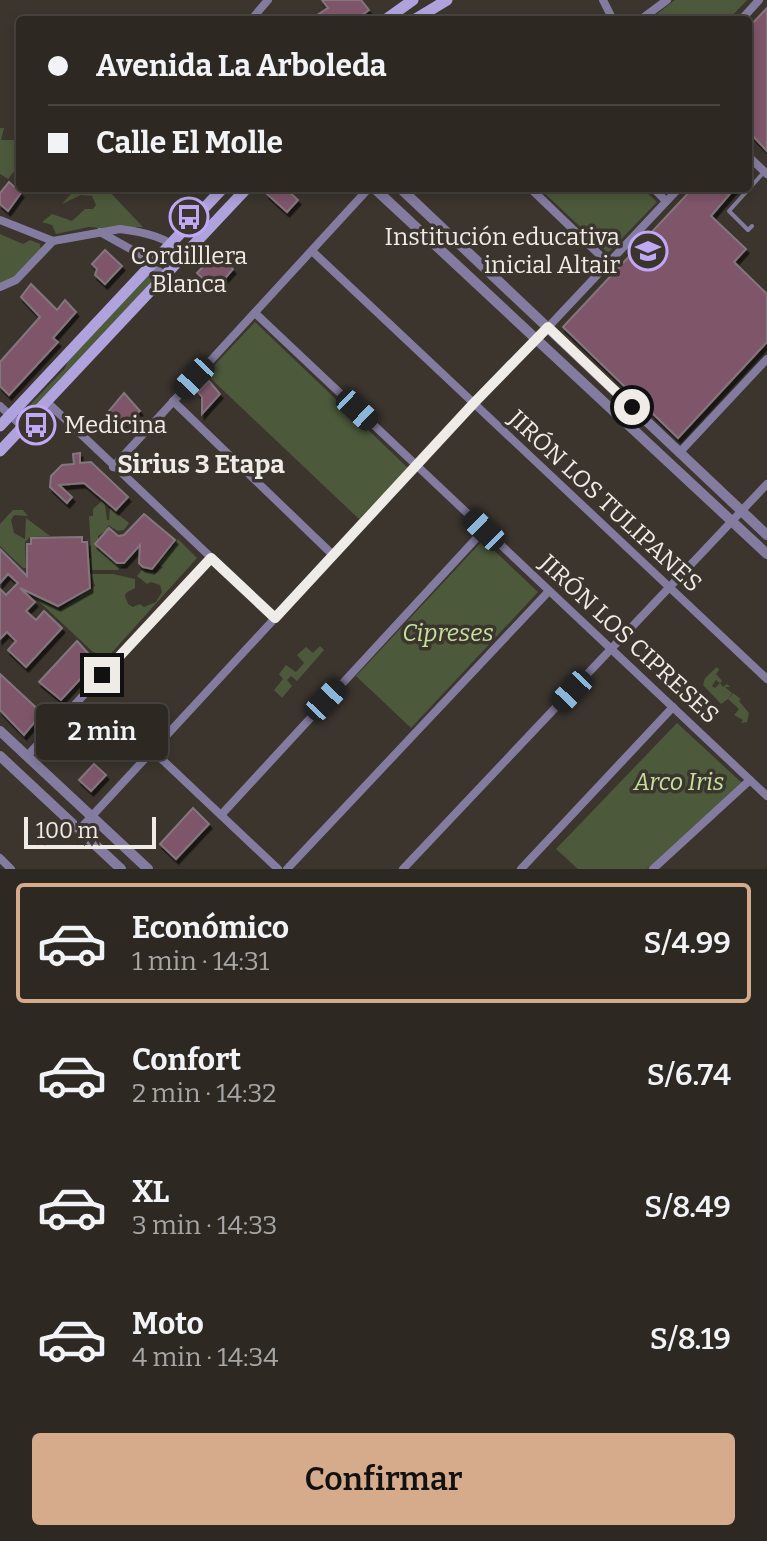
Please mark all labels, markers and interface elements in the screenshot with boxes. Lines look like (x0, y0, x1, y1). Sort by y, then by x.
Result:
text: Avenida La Arboleda (96, 48, 387, 84)
text: Calle El Molle (96, 125, 283, 161)
bus stop icon: Cordilllera Blanca (168, 196, 210, 238)
place label: Institución educativa inicial Altair (385, 223, 620, 279)
school or university icon: Institución educativa inicial Altair (627, 230, 669, 272)
place label: Cordilllera Blanca (131, 242, 247, 298)
car (169, 352, 219, 404)
car (331, 385, 383, 435)
route start (614, 389, 650, 425)
bus stop icon: Medicina (15, 404, 57, 446)
street label: JIRÓN LOS TULIPANES (502, 404, 707, 598)
place label: Medicina (64, 411, 167, 439)
district label: Sirius 3 Etapa (117, 449, 285, 480)
car (458, 505, 510, 555)
street label: JIRÓN LOS CIPRESES (533, 548, 724, 729)
park label: Cipreses (402, 619, 494, 647)
route end (84, 657, 120, 693)
car (547, 665, 597, 717)
car (301, 674, 351, 726)
callout: 2 min (36, 703, 168, 759)
text: 2 min (68, 716, 136, 747)
park label: Arco Iris (633, 768, 724, 796)
scale bar (24, 813, 156, 849)
text: 100 m (36, 817, 99, 844)
icon: car (36, 907, 108, 979)
text: Económico (132, 910, 289, 946)
text: S/4.99 (643, 925, 731, 961)
text: 1 min · 14:31 (132, 946, 269, 977)
icon: car (36, 1039, 108, 1111)
text: Confort (132, 1042, 241, 1078)
text: S/6.74 (647, 1057, 731, 1093)
text: 2 min · 14:32 (132, 1078, 276, 1109)
icon: car (36, 1171, 108, 1243)
text: XL (132, 1174, 169, 1210)
text: S/8.49 (644, 1189, 731, 1225)
text: 3 min · 14:33 (132, 1210, 277, 1241)
icon: car (36, 1303, 108, 1375)
text: Moto (132, 1306, 204, 1342)
text: S/8.19 (650, 1321, 731, 1357)
text: 4 min · 14:34 (132, 1342, 279, 1373)
button: Confirmar (32, 1433, 735, 1525)

